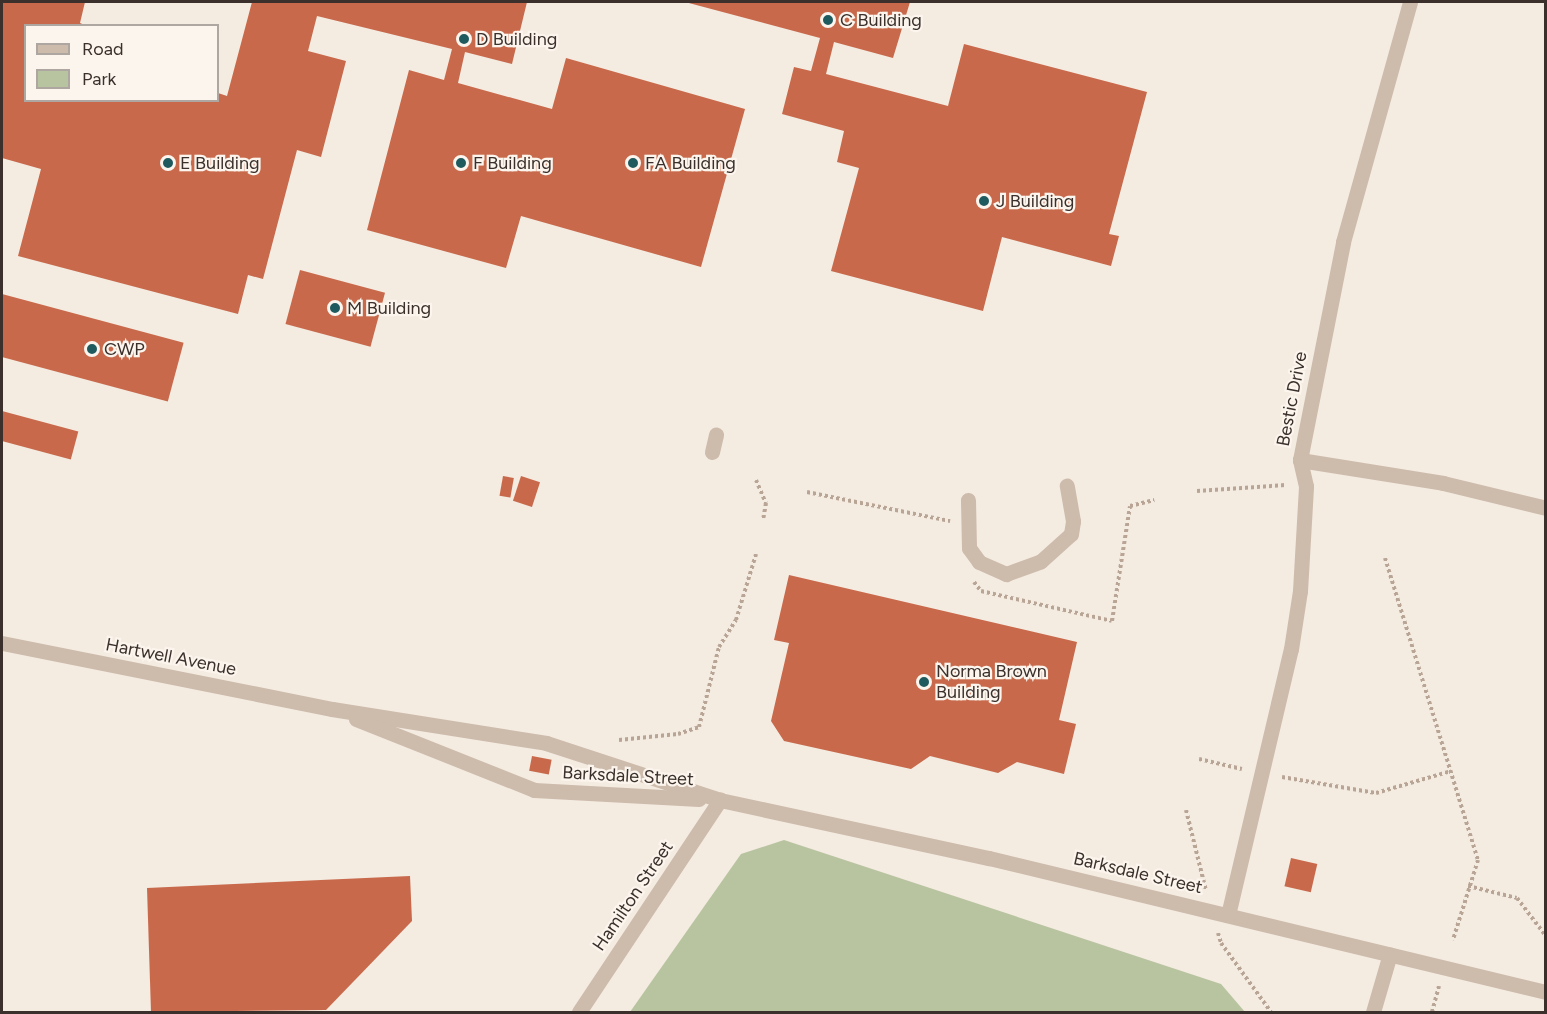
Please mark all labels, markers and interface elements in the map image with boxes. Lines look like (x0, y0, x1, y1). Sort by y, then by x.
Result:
place label: C Building (840, 9, 922, 31)
marker: C Building (821, 13, 835, 27)
legend (24, 24, 219, 102)
place label: D Building (476, 28, 557, 50)
marker: D Building (457, 32, 471, 46)
text: Road (82, 38, 123, 60)
text: Park (82, 68, 116, 90)
place label: E Building (180, 152, 260, 174)
place label: F Building (473, 152, 552, 174)
place label: FA Building (645, 152, 736, 174)
marker: E Building (161, 156, 175, 170)
marker: F Building (454, 156, 468, 170)
marker: FA Building (626, 156, 640, 170)
place label: J Building (996, 190, 1074, 212)
marker: J Building (977, 194, 991, 208)
place label: M Building (347, 297, 431, 319)
marker: M Building (328, 301, 342, 315)
place label: CWP (104, 338, 145, 360)
marker: CWP (85, 342, 99, 356)
street label: Bestic Drive (1272, 350, 1312, 448)
street label: Hartwell Avenue (104, 634, 238, 680)
place label: Norma Brown Building (936, 661, 1047, 704)
marker: Norma Brown Building (917, 675, 931, 689)
street label: Barksdale Street (562, 762, 694, 790)
street label: Hamilton Street (588, 837, 678, 955)
street label: Barksdale Street (1071, 848, 1205, 898)

